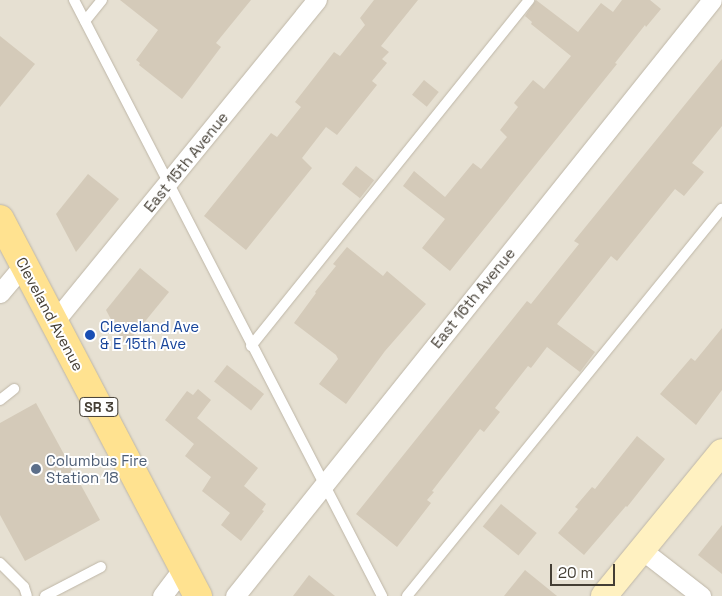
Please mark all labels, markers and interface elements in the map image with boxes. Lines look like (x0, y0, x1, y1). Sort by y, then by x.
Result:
street label: East 15th Avenue (140, 108, 232, 216)
street label: East 16th Avenue (427, 244, 519, 352)
street label: Cleveland Avenue (12, 254, 88, 374)
place label: Cleveland Ave & E 15th Ave (100, 317, 199, 352)
marker: Cleveland Ave & E 15th Ave (84, 329, 96, 341)
road number: SR 3 (79, 396, 119, 418)
place label: Columbus Fire Station 18 (46, 451, 147, 486)
marker: Columbus Fire Station 18 (30, 463, 42, 475)
scale bar (552, 554, 617, 586)
text: 20 m (558, 563, 593, 582)

